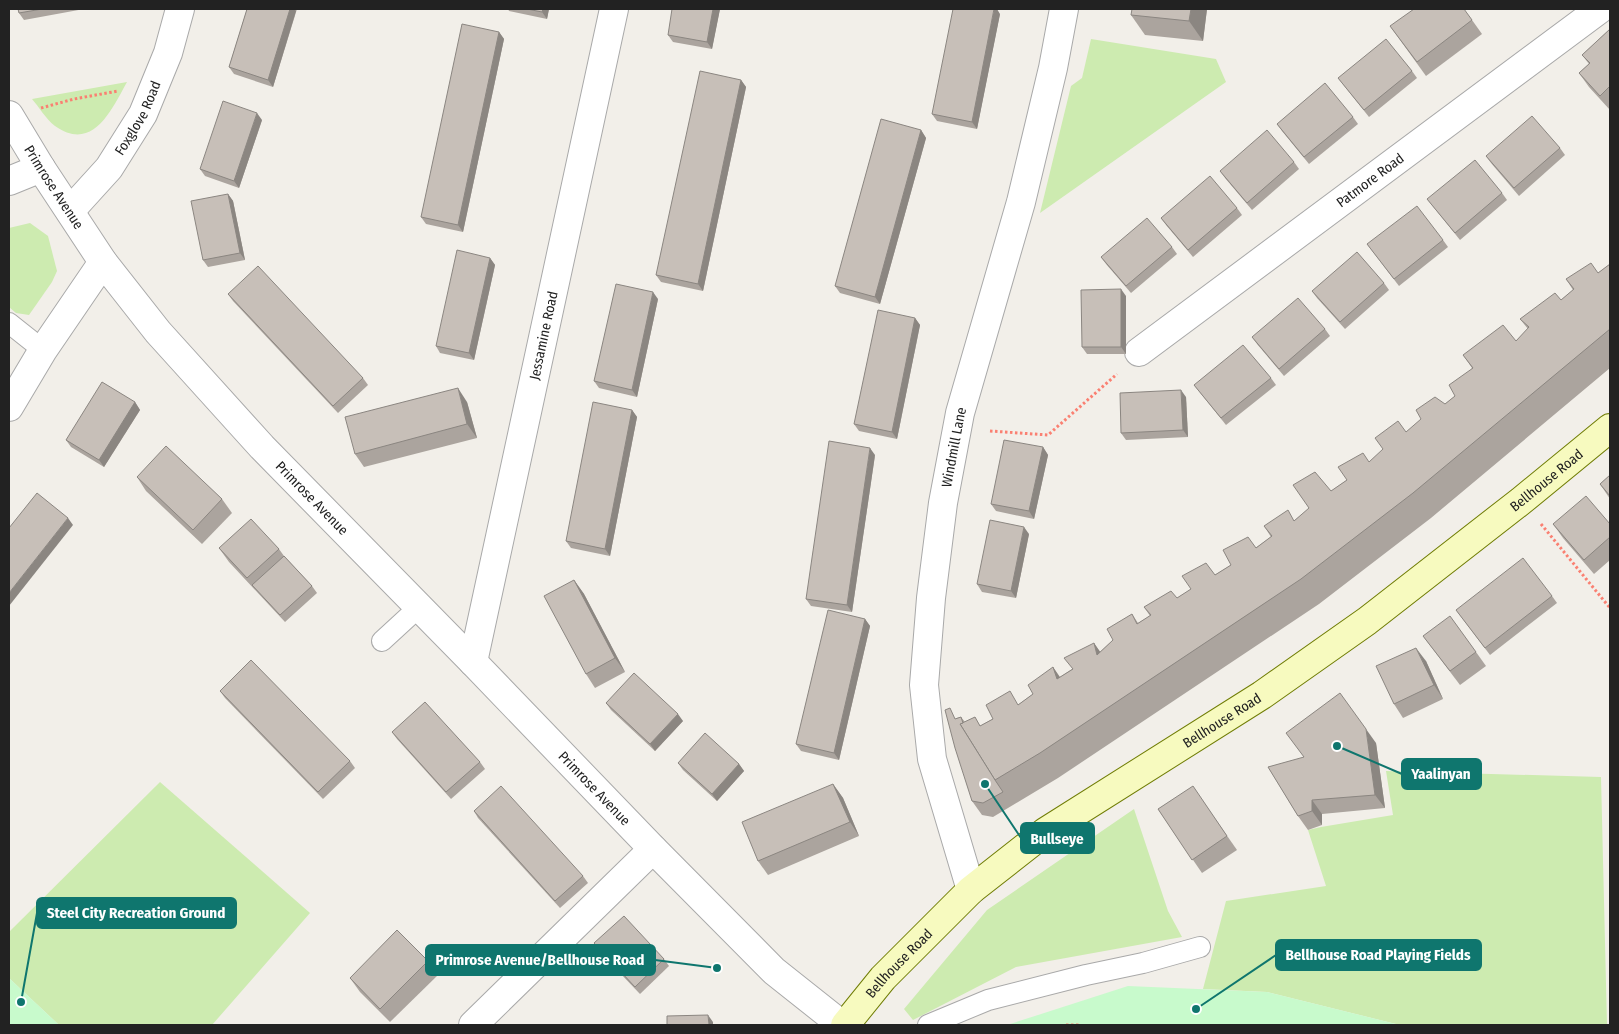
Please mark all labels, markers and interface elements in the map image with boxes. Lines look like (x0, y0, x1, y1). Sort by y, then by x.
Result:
street label: Foxglove Road (111, 78, 165, 158)
street label: Primrose Avenue (20, 142, 87, 233)
street label: Patmore Road (1333, 150, 1408, 211)
street label: Jessamine Road (526, 290, 562, 382)
street label: Windmill Lane (938, 405, 970, 489)
street label: Bellhouse Road (1507, 446, 1587, 515)
street label: Primrose Avenue (272, 458, 352, 539)
street label: Bellhouse Road (1180, 690, 1264, 752)
street label: Primrose Avenue (555, 748, 634, 829)
callout: Yaalinyan (1402, 759, 1481, 789)
text: Yaalinyan (1410, 765, 1471, 783)
callout: Bullseye (1021, 823, 1094, 853)
text: Bullseye (1030, 830, 1084, 848)
callout: Steel City Recreation Ground (37, 898, 236, 928)
text: Steel City Recreation Ground (47, 904, 225, 922)
street label: Bellhouse Road (862, 926, 936, 1002)
callout: Bellhouse Road Playing Fields (1276, 940, 1481, 970)
callout: Primrose Avenue/Bellhouse Road (426, 945, 655, 975)
text: Bellhouse Road Playing Fields (1285, 946, 1471, 964)
text: Primrose Avenue/Bellhouse Road (436, 951, 644, 969)

